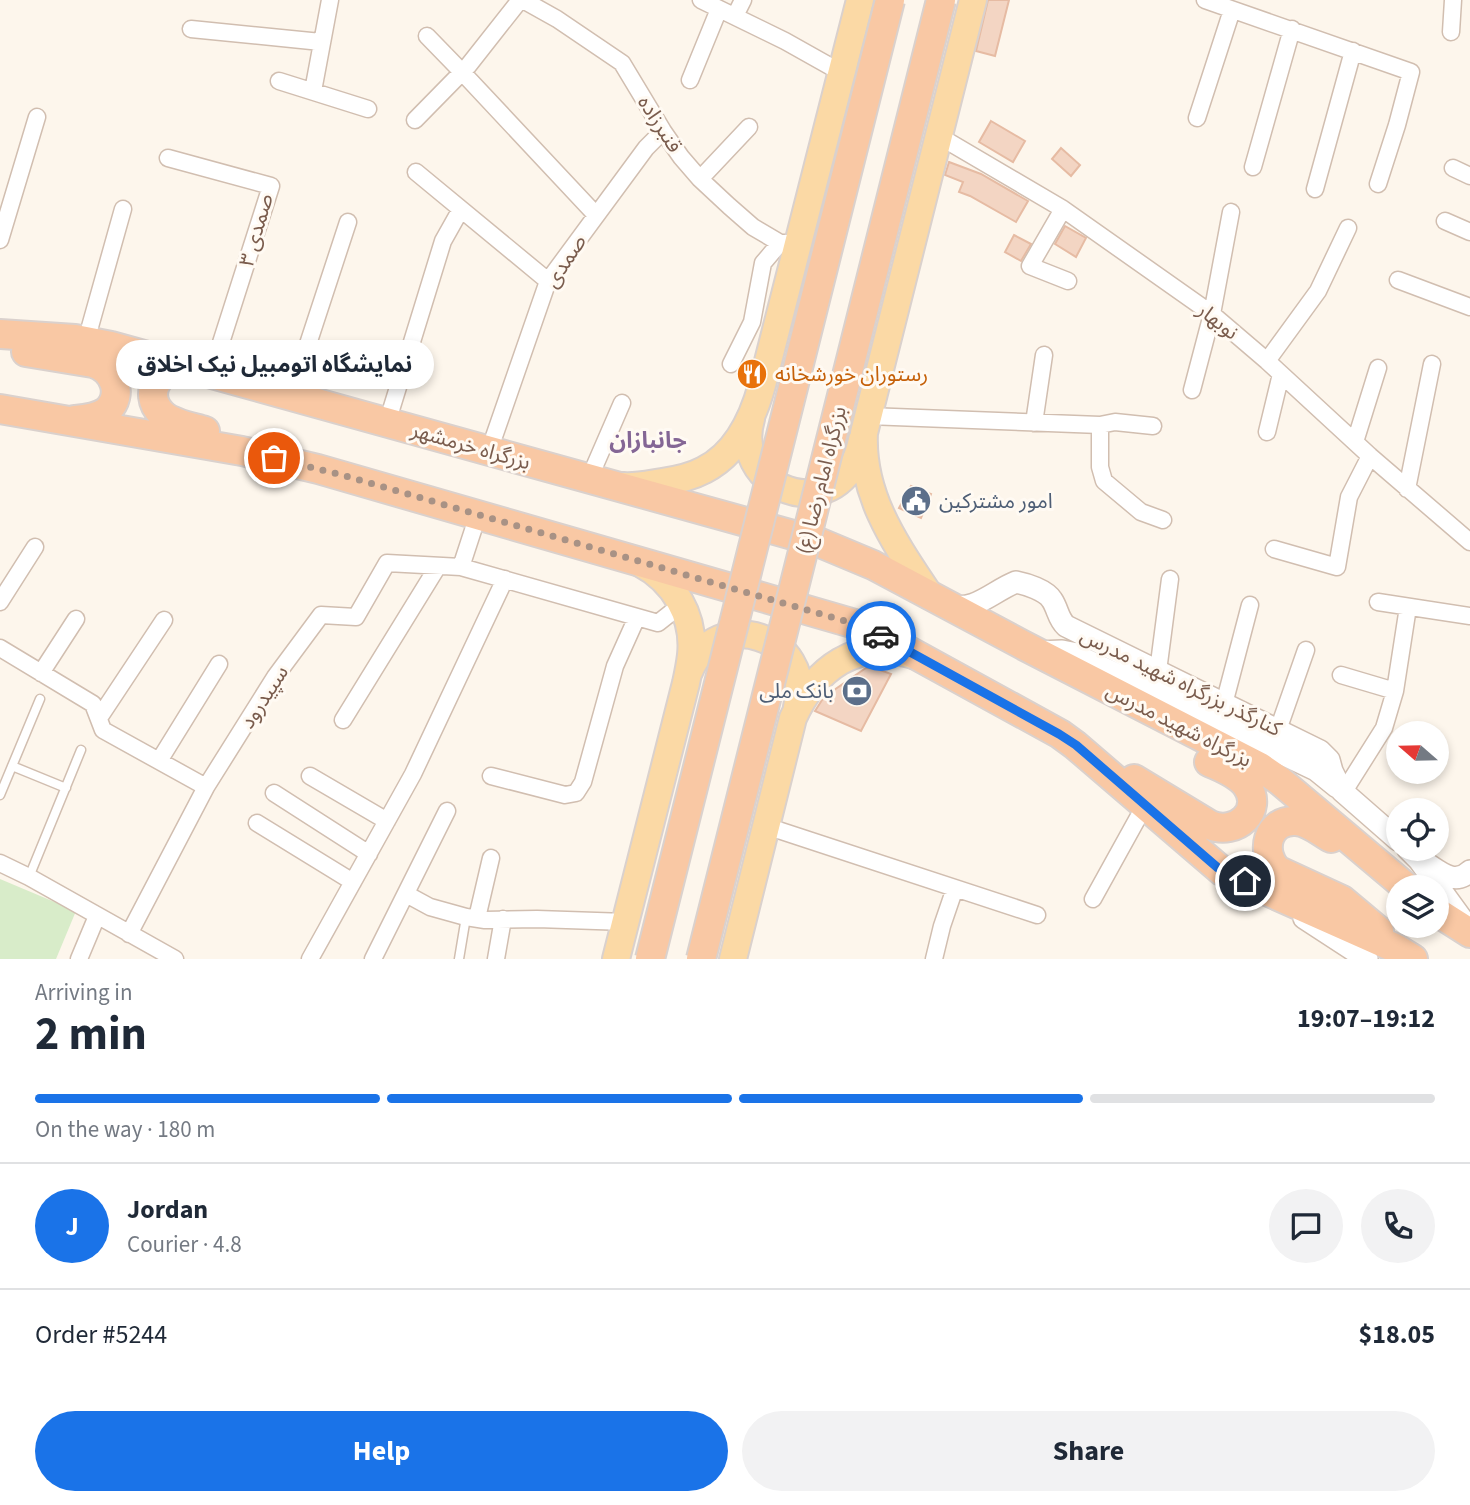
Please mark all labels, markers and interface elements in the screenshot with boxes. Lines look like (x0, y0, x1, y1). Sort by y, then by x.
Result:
street label: قنبرزاده (630, 89, 690, 159)
street label: صمدی ۳ (231, 190, 281, 270)
street label: صمدی (537, 228, 593, 294)
street label: نوبهار (1190, 295, 1245, 347)
callout: نمایشگاه اتومبیل نیک اخلاق (115, 339, 433, 388)
text: نمایشگاه اتومبیل نیک اخلاق (138, 348, 412, 381)
restaurant icon: رستوران خورشخانه (735, 357, 769, 391)
place label: رستوران خورشخانه (775, 359, 928, 389)
street label: بزرگراه امام رضا (ع) (788, 403, 855, 557)
street label: بزرگراه خرمشهر (407, 414, 534, 477)
district label: جانبازان (609, 424, 687, 457)
pin (244, 428, 304, 488)
icon: bag (255, 439, 293, 477)
public building icon: امور مشترکین (899, 484, 933, 518)
place label: امور مشترکین (939, 486, 1053, 516)
courier (846, 601, 916, 671)
icon: car (862, 617, 900, 655)
street label: کنارگذر بزرگراه شهید مدرس (1076, 622, 1286, 742)
street label: سپیدرود (232, 659, 296, 735)
bank icon: بانک ملی (840, 674, 874, 708)
place label: بانک ملی (759, 676, 834, 706)
street label: بزرگراه شهید مدرس (1102, 677, 1256, 773)
north arrow (1386, 721, 1449, 784)
map controls (1386, 721, 1449, 938)
button: locate (1386, 798, 1449, 861)
pin (1215, 851, 1275, 911)
icon: home (1226, 862, 1264, 900)
button: layers (1386, 875, 1449, 938)
text: Arriving in (35, 976, 133, 1009)
text: 19:07–19:12 (1297, 1000, 1435, 1037)
text: 2 min (35, 1002, 147, 1067)
text: On the way · 180 m (35, 1113, 215, 1146)
button: chat (1269, 1189, 1343, 1263)
button: phone (1361, 1189, 1435, 1263)
text: Jordan (127, 1191, 208, 1228)
text: J (65, 1208, 79, 1245)
text: Courier · 4.8 (127, 1228, 242, 1261)
text: Order #5244 (35, 1316, 167, 1353)
text: $18.05 (1359, 1316, 1435, 1353)
button: Help (35, 1411, 728, 1491)
button: Share (742, 1411, 1435, 1491)

